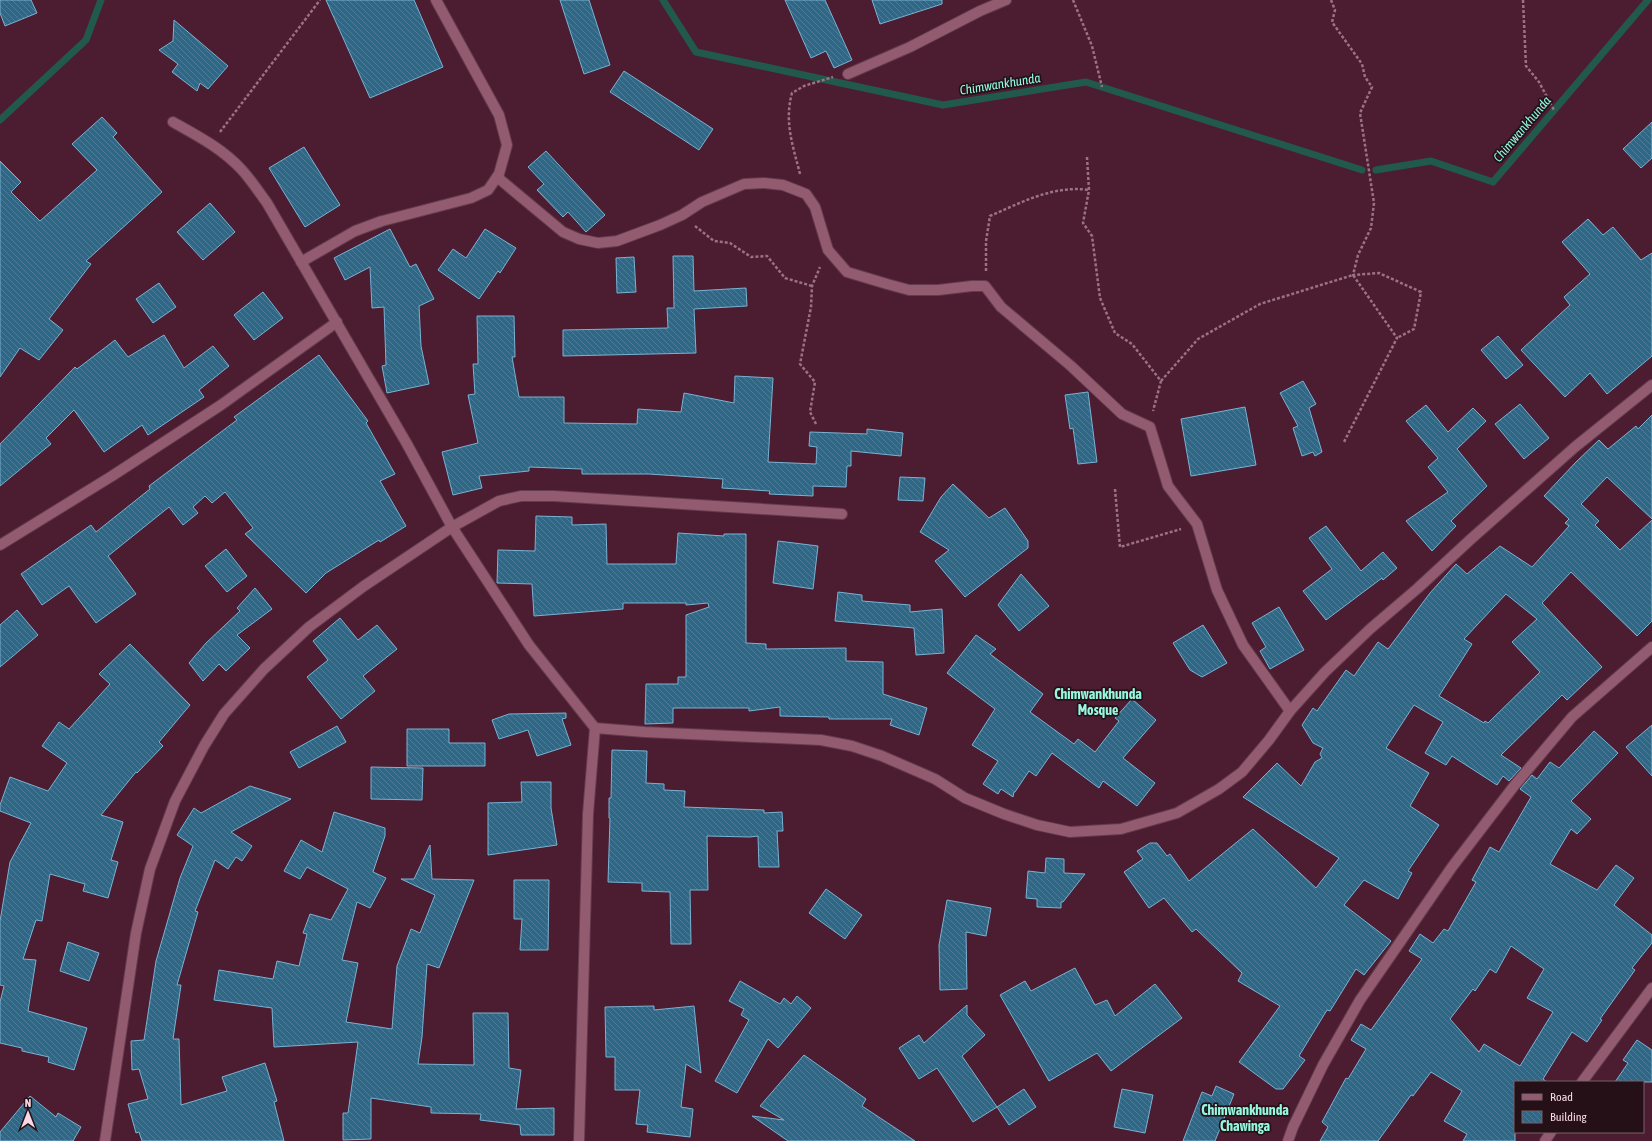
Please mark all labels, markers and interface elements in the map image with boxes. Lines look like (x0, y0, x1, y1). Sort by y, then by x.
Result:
water label: Chimwankhunda (959, 70, 1041, 98)
water label: Chimwankhunda (1490, 93, 1554, 165)
district label: Chimwankhunda Mosque (1054, 686, 1142, 718)
legend (1514, 1081, 1644, 1133)
text: Road (1550, 1090, 1573, 1104)
north arrow (8, 1093, 48, 1133)
text: N (25, 1097, 31, 1109)
district label: Chimwankhunda Chawinga (1201, 1102, 1289, 1134)
text: Building (1550, 1110, 1588, 1124)

